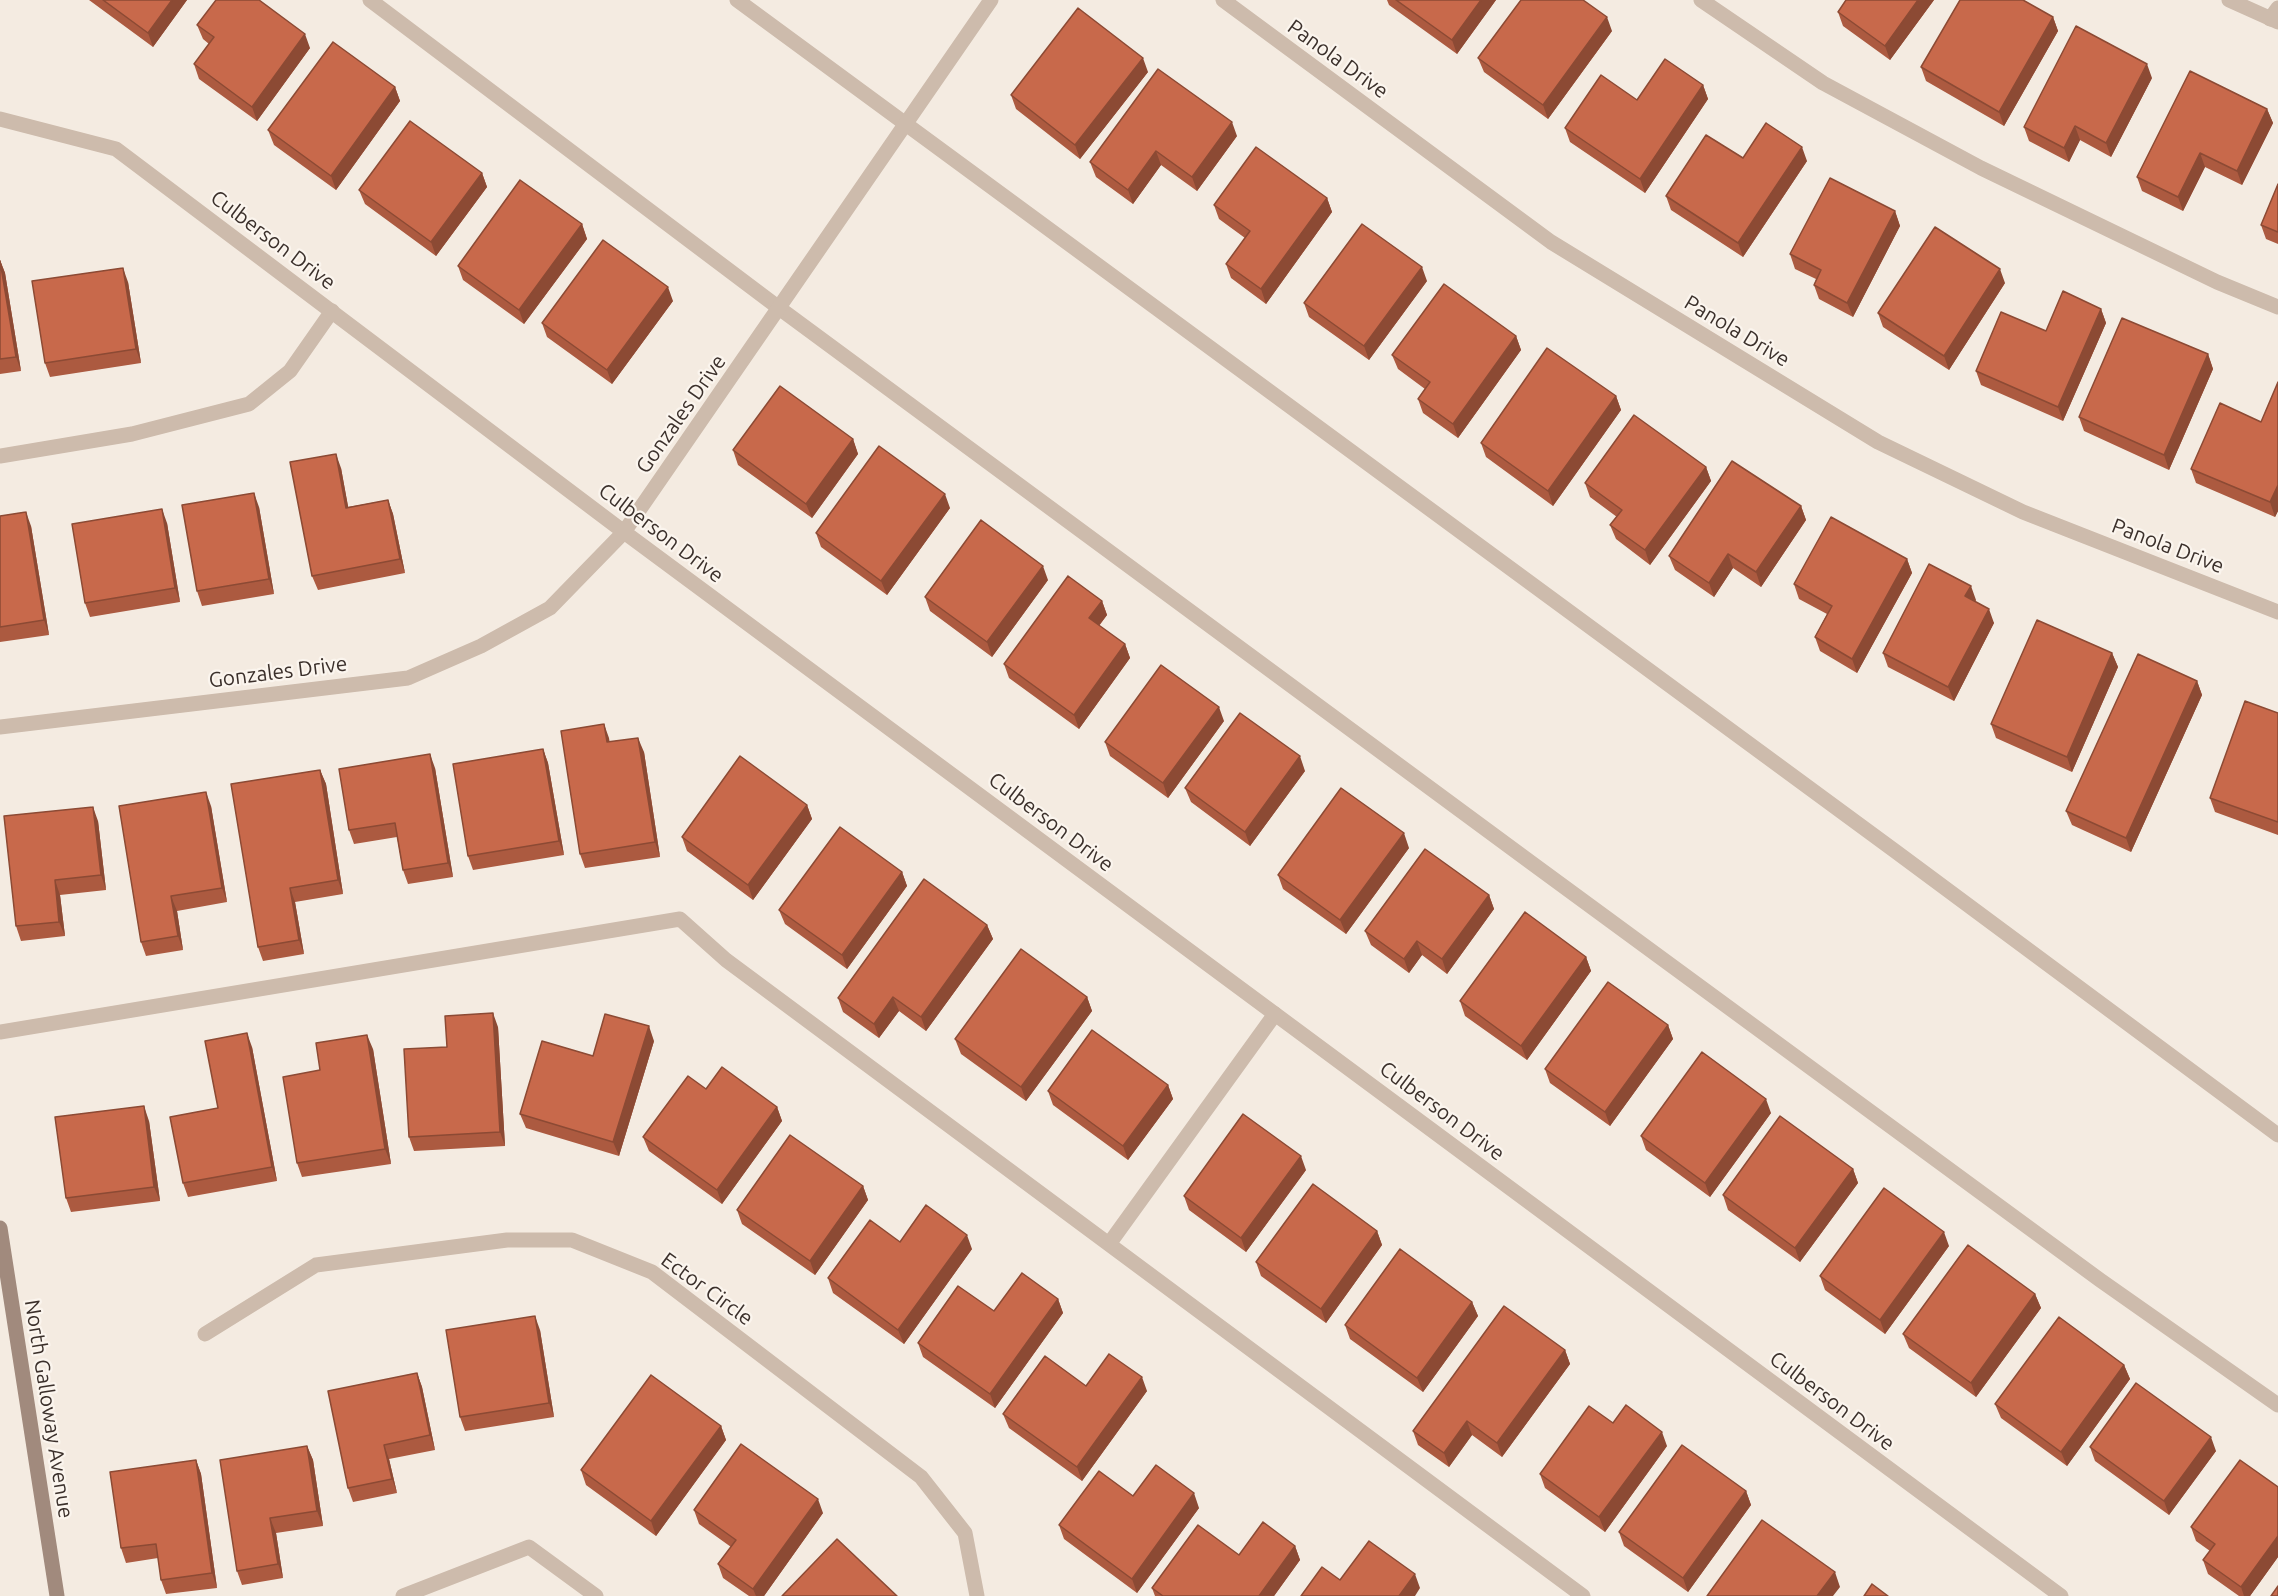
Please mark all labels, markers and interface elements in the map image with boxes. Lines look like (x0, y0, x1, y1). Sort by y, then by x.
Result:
street label: Panola Drive (1283, 14, 1393, 104)
street label: Culberson Drive (206, 185, 340, 295)
street label: Panola Drive (1680, 290, 1794, 372)
street label: Gonzales Drive (631, 350, 731, 478)
street label: Culberson Drive (594, 478, 728, 588)
street label: Panola Drive (2108, 513, 2228, 579)
street label: Gonzales Drive (207, 651, 349, 693)
street label: Culberson Drive (984, 767, 1118, 877)
street label: Culberson Drive (1375, 1056, 1509, 1166)
street label: Ector Circle (656, 1247, 758, 1331)
street label: North Galloway Avenue (19, 1298, 79, 1520)
street label: Culberson Drive (1765, 1346, 1899, 1456)

